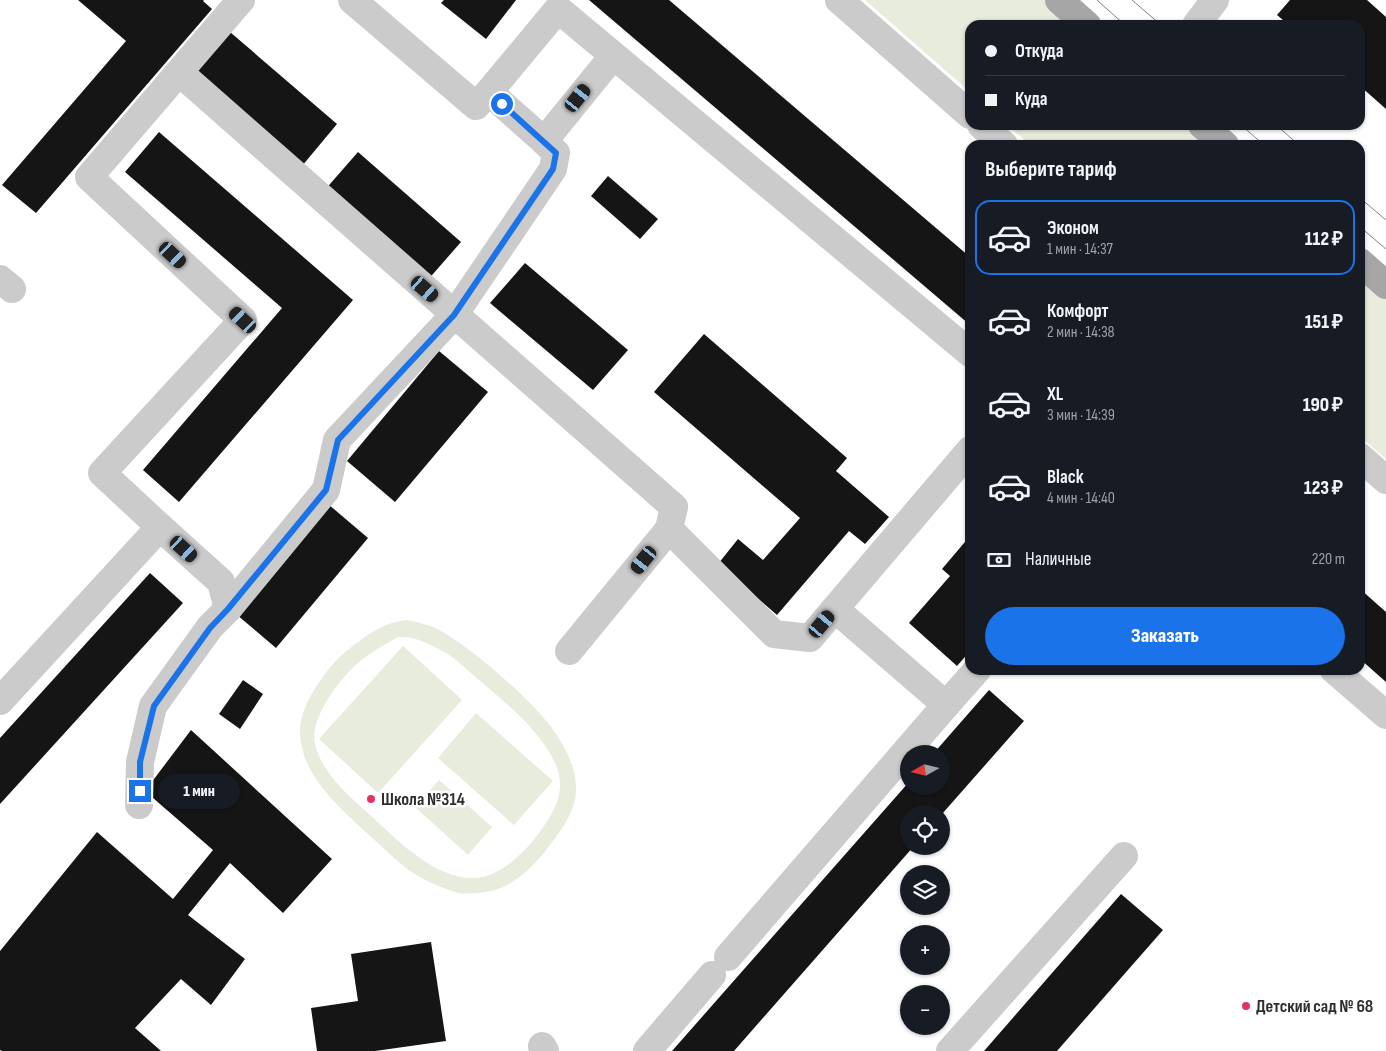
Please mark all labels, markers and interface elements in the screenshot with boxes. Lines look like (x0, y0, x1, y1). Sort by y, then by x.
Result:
text: Откуда (1015, 40, 1064, 63)
car (562, 82, 593, 114)
text: Куда (1015, 88, 1048, 111)
route start (491, 93, 513, 115)
text: Выберите тариф (985, 156, 1117, 183)
icon: car (987, 215, 1032, 260)
text: Эконом (1047, 217, 1099, 240)
text: 112 ₽ (1305, 228, 1343, 251)
car (156, 239, 189, 271)
text: 1 мин · 14:37 (1047, 240, 1113, 259)
car (408, 273, 441, 305)
icon: car (987, 298, 1032, 343)
text: Комфорт (1047, 300, 1109, 323)
car (226, 304, 259, 336)
text: 151 ₽ (1305, 311, 1343, 334)
text: 2 мин · 14:38 (1047, 323, 1115, 342)
icon: car (987, 381, 1032, 426)
text: XL (1047, 383, 1063, 406)
text: 190 ₽ (1303, 394, 1343, 417)
text: 3 мин · 14:39 (1047, 406, 1115, 425)
icon: car (987, 464, 1032, 509)
text: Black (1047, 466, 1084, 489)
text: 123 ₽ (1304, 477, 1343, 500)
text: 4 мин · 14:40 (1047, 489, 1115, 508)
car (167, 533, 200, 565)
car (628, 544, 659, 576)
icon: cash (985, 546, 1013, 574)
text: Наличные (1025, 548, 1091, 571)
text: 220 m (1312, 550, 1345, 569)
button: Заказать (985, 607, 1345, 665)
car (806, 608, 837, 640)
north arrow (900, 745, 950, 795)
map controls (900, 745, 950, 1035)
callout: 1 мин (158, 774, 240, 808)
route end (129, 780, 151, 802)
text: 1 мин (183, 782, 215, 801)
place label: Школа №314 (381, 789, 466, 810)
marker: Школа №314 (365, 793, 377, 805)
button: locate (900, 805, 950, 855)
button: layers (900, 865, 950, 915)
button: + (900, 925, 950, 975)
button: − (900, 985, 950, 1035)
place label: Детский сад № 68 (1256, 996, 1373, 1017)
marker: Детский сад № 68 (1240, 1000, 1252, 1012)

